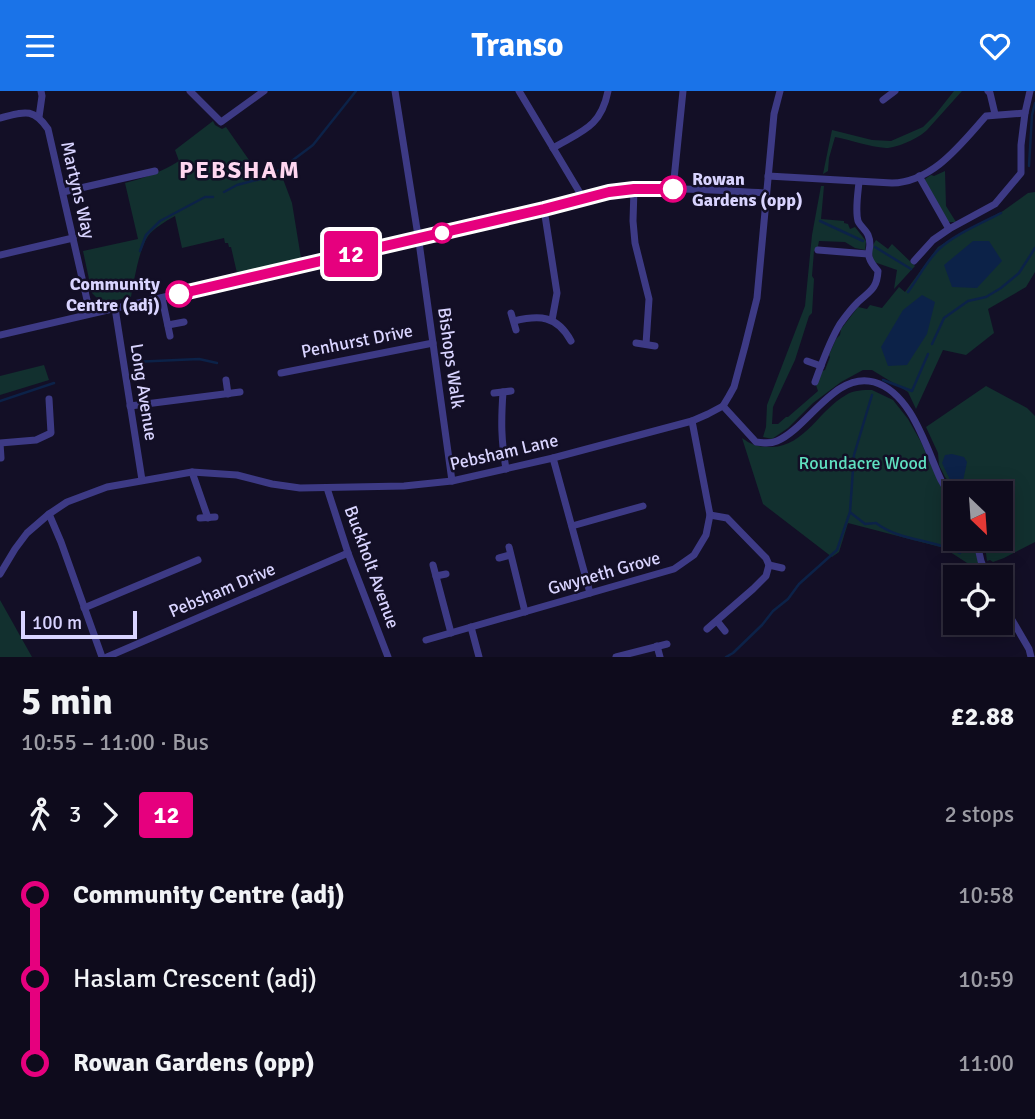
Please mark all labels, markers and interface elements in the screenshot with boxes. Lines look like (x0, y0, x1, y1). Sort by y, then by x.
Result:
text: Transo (471, 26, 564, 65)
icon: menu (21, 27, 59, 65)
icon: heart (976, 27, 1014, 65)
street label: Martyns Way (56, 139, 100, 241)
district label: PEBSHAM (179, 155, 301, 185)
place label: Rowan Gardens (opp) (692, 168, 803, 211)
marker: Rowan Gardens (opp) (660, 176, 686, 202)
unlabelled marker (432, 223, 452, 243)
line badge: 12 (320, 231, 382, 277)
text: 12 (338, 239, 364, 269)
place label: Community Centre (adj) (66, 273, 160, 316)
marker: Community Centre (adj) (166, 281, 192, 307)
street label: Bishops Walk (433, 306, 469, 410)
street label: Penhurst Drive (299, 319, 415, 363)
street label: Long Avenue (125, 342, 163, 442)
street label: Pebsham Lane (448, 429, 560, 475)
park label: Roundacre Wood (799, 452, 927, 474)
north arrow (943, 481, 1013, 551)
map controls (943, 481, 1013, 635)
street label: Buckholt Avenue (340, 503, 404, 631)
street label: Gwyneth Grove (545, 546, 663, 600)
street label: Pebsham Drive (165, 558, 279, 622)
button: locate (943, 565, 1013, 635)
scale bar (21, 608, 136, 640)
text: 100 m (32, 611, 82, 635)
text: 5 min (21, 678, 113, 725)
text: £2.88 (950, 701, 1014, 733)
text: 10:55 – 11:00 · Bus (21, 728, 209, 757)
icon: walk (21, 796, 59, 834)
icon: forward (91, 796, 129, 834)
text: 3 (69, 800, 81, 829)
text: 12 (153, 800, 179, 830)
text: 2 stops (944, 800, 1014, 829)
text: Community Centre (adj) (73, 879, 345, 911)
text: 10:58 (958, 881, 1014, 910)
text: Haslam Crescent (adj) (73, 963, 317, 995)
text: 10:59 (958, 965, 1014, 994)
text: Rowan Gardens (opp) (73, 1047, 315, 1079)
text: 11:00 (958, 1049, 1014, 1078)

